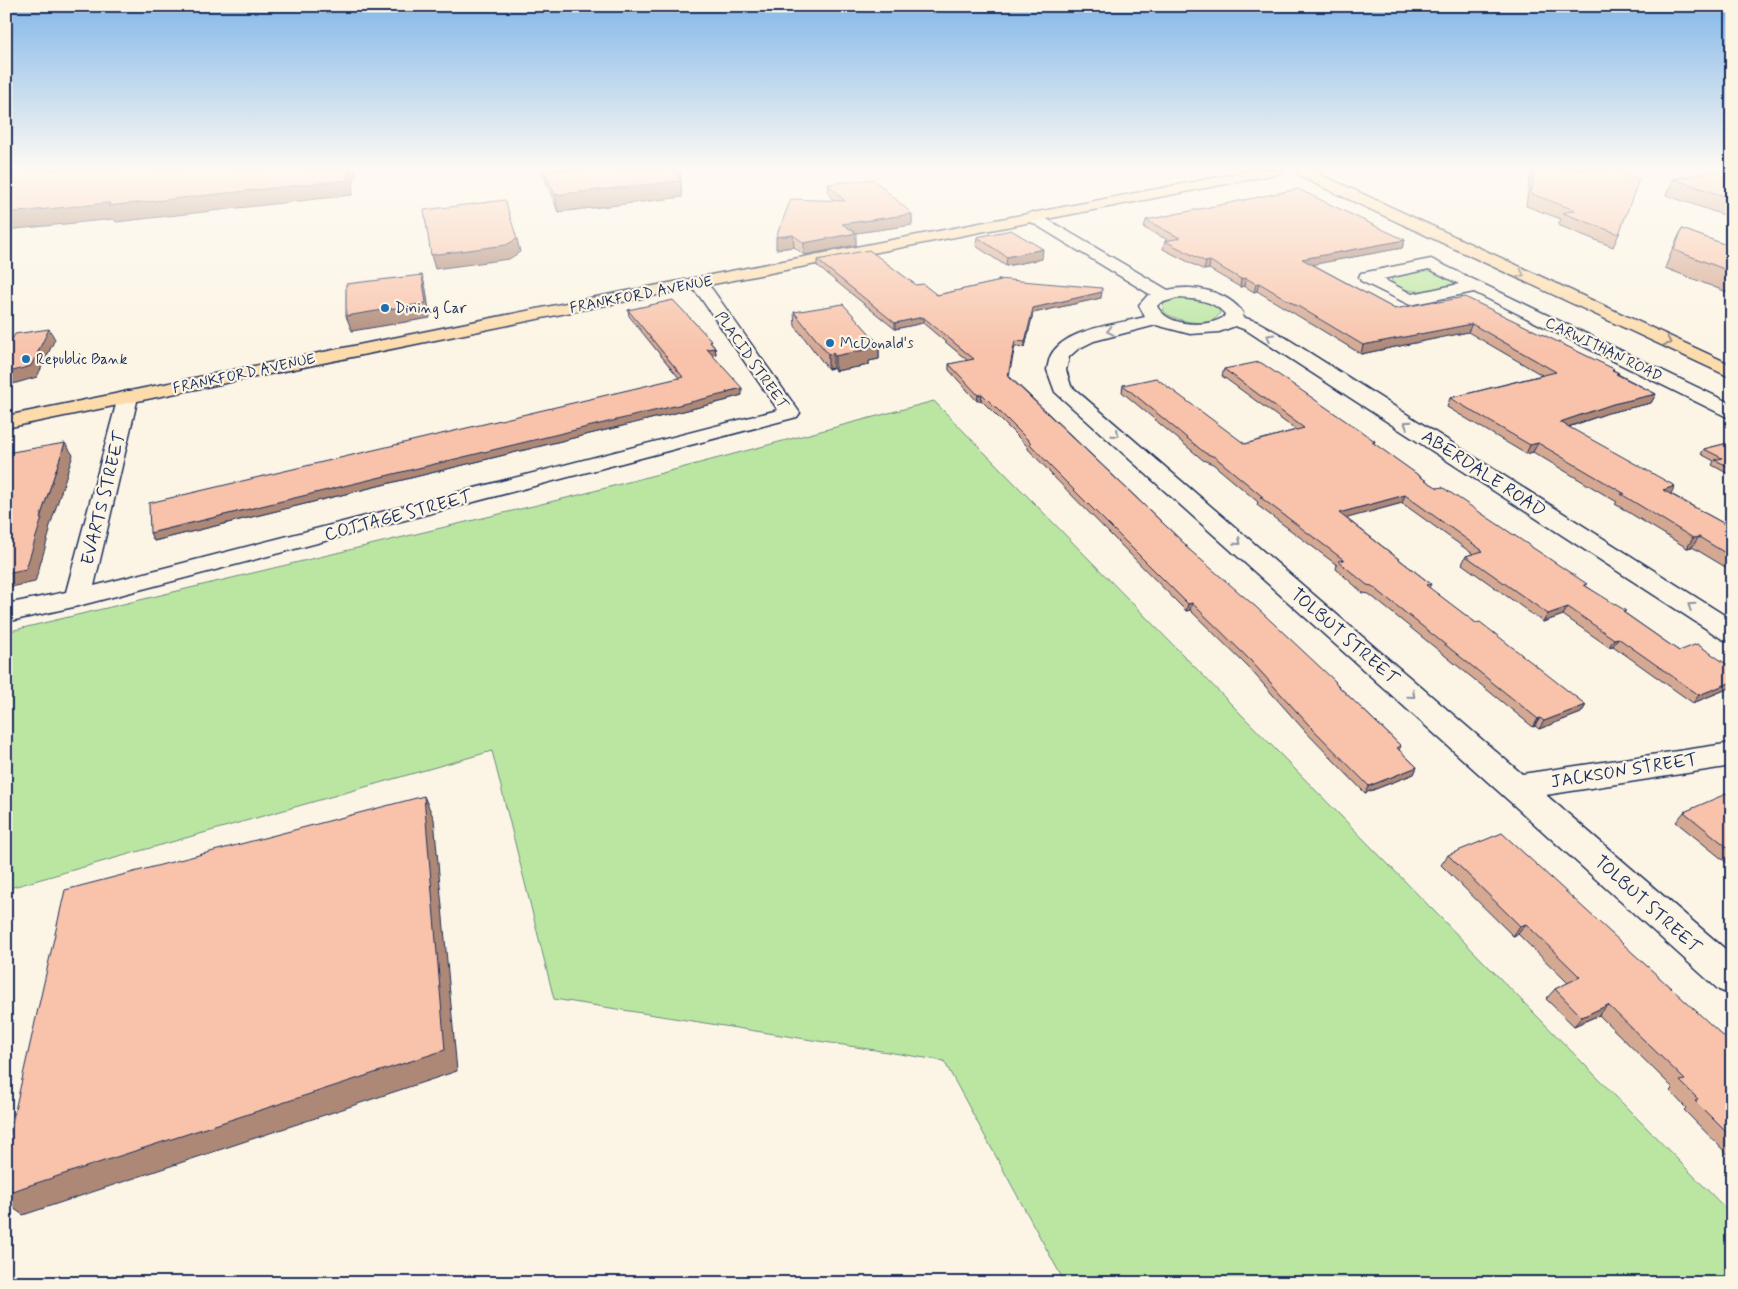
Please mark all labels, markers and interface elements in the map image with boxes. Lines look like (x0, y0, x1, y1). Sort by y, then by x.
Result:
one-way arrow (1516, 267, 1525, 278)
street label: FRANKFORD AVENUE (568, 271, 715, 319)
place label: Dining Car (395, 299, 466, 319)
marker: Dining Car (379, 302, 391, 314)
street label: PLACID STREET (710, 308, 793, 414)
street label: CARWITHAN ROAD (1542, 313, 1665, 387)
one-way arrow (1105, 325, 1114, 336)
one-way arrow (1266, 333, 1275, 343)
place label: McDonald's (840, 334, 914, 354)
one-way arrow (1663, 336, 1672, 347)
marker: McDonald's (824, 337, 836, 349)
street label: FRANKFORD AVENUE (171, 349, 318, 399)
place label: Republic Bank (36, 350, 128, 370)
marker: Republic Bank (20, 353, 32, 365)
one-way arrow (1403, 421, 1412, 430)
street label: ABERDALE ROAD (1417, 425, 1550, 523)
street label: EVARTS STREET (76, 428, 132, 567)
one-way arrow (1110, 429, 1119, 438)
street label: COTTAGE STREET (322, 485, 475, 547)
one-way arrow (1232, 536, 1241, 545)
street label: TOLBUT STREET (1285, 583, 1404, 691)
one-way arrow (1687, 603, 1696, 613)
one-way arrow (1407, 690, 1416, 699)
street label: JACKSON STREET (1549, 748, 1699, 794)
street label: TOLBUT STREET (1589, 850, 1707, 960)

